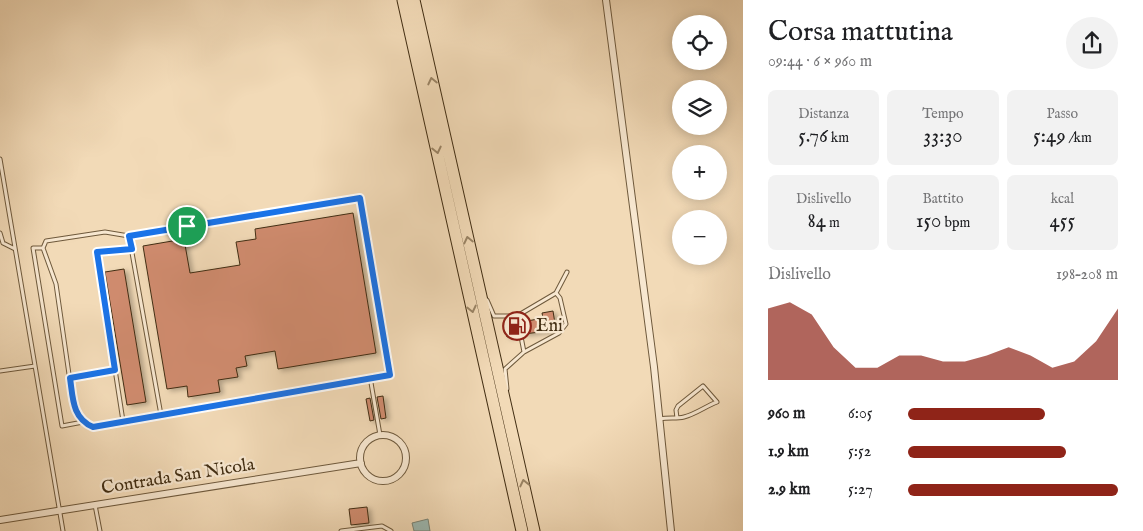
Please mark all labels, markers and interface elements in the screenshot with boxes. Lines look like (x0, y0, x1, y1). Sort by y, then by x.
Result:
map controls (672, 15, 727, 265)
button: locate (672, 15, 727, 70)
text: Corsa mattutina (768, 15, 953, 50)
button: share (1066, 17, 1118, 69)
text: 09:44 · 6 × 960 m (768, 52, 872, 72)
one-way arrow (428, 77, 438, 86)
button: layers (672, 80, 727, 135)
text: Distanza (798, 105, 849, 123)
text: Tempo (922, 105, 964, 123)
text: Passo (1047, 105, 1078, 123)
text: 5.76 (798, 123, 828, 150)
text: 33:30 (923, 123, 963, 150)
text: 5:49 (1033, 123, 1066, 150)
text: km (828, 129, 849, 147)
text: /km (1066, 129, 1092, 147)
button: + (672, 145, 727, 200)
one-way arrow (431, 146, 442, 154)
text: Dislivello (796, 190, 851, 208)
text: Battito (923, 190, 963, 208)
text: kcal (1051, 190, 1074, 208)
pin (166, 205, 208, 247)
text: 84 (807, 208, 826, 235)
text: 150 (916, 208, 941, 235)
text: 455 (1050, 208, 1075, 235)
button: − (672, 210, 727, 265)
icon: arrive (173, 212, 201, 240)
text: m (826, 214, 840, 232)
text: bpm (941, 214, 970, 232)
one-way arrow (463, 235, 474, 244)
text: Dislivello (768, 265, 831, 285)
text: 198–208 m (1056, 265, 1118, 285)
one-way arrow (466, 304, 477, 313)
fuel station icon: Eni (502, 311, 532, 341)
place label: Eni (536, 315, 563, 338)
text: 960 m (768, 404, 805, 424)
text: 6:05 (848, 404, 873, 424)
text: 1.9 km (768, 442, 809, 462)
text: 5:52 (848, 442, 871, 462)
street label: Contrada San Nicola (100, 454, 256, 500)
one-way arrow (519, 479, 529, 488)
text: 2.9 km (768, 480, 810, 500)
text: 5:27 (848, 480, 873, 500)

